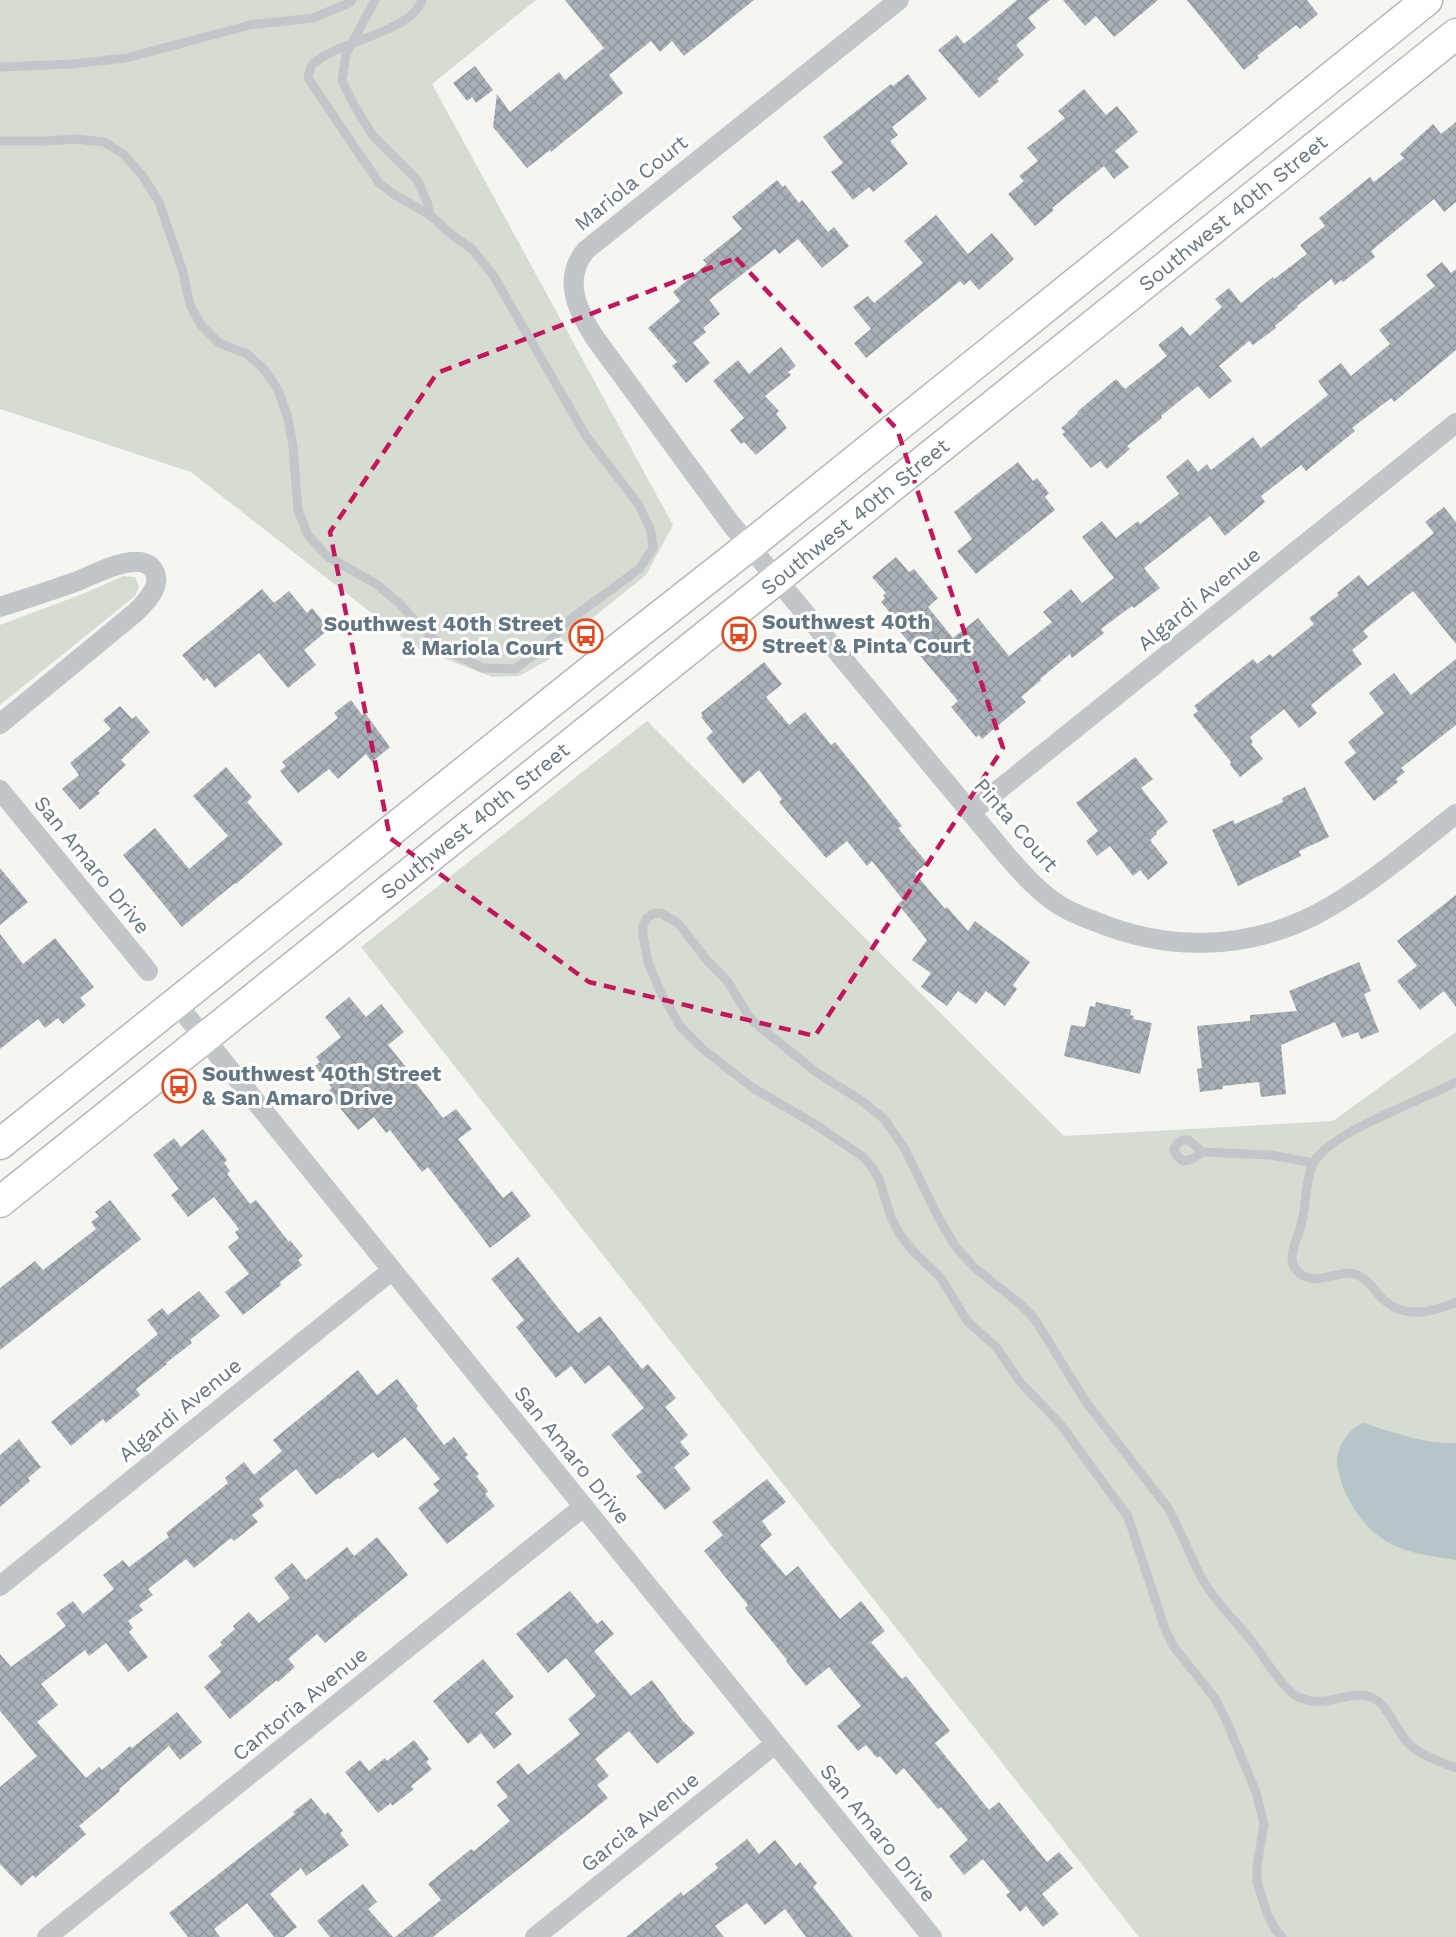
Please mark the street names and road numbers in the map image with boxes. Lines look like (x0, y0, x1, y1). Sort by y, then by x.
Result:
street label: Mariola Court (569, 129, 692, 236)
street label: Southwest 40th Street (1133, 129, 1332, 296)
street label: Southwest 40th Street (755, 433, 954, 600)
street label: Algardi Avenue (1132, 541, 1265, 656)
street label: Southwest 40th Street (375, 737, 574, 904)
street label: Pinta Court (969, 773, 1064, 877)
street label: San Amaro Drive (29, 791, 156, 939)
street label: Algardi Avenue (113, 1352, 246, 1467)
street label: San Amaro Drive (509, 1381, 636, 1529)
street label: Cantoria Avenue (227, 1641, 372, 1766)
street label: San Amaro Drive (815, 1759, 942, 1907)
street label: Garcia Avenue (576, 1766, 704, 1877)

